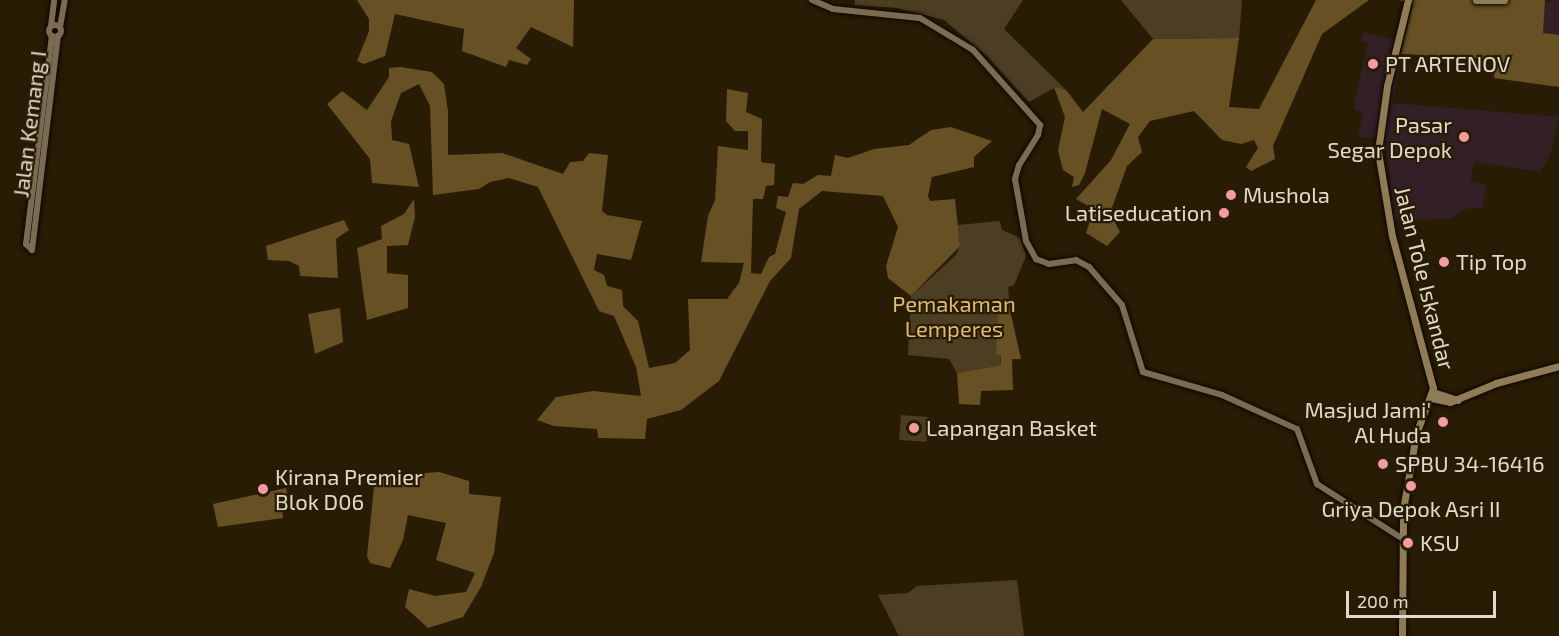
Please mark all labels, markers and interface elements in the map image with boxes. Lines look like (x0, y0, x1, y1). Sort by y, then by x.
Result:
street label: Jalan Kemang I (7, 49, 51, 199)
place label: PT ARTENOV (1385, 51, 1511, 77)
marker: PT ARTENOV (1366, 57, 1380, 71)
place label: Pasar Segar Depok (1327, 111, 1452, 162)
marker: Pasar Segar Depok (1457, 130, 1471, 144)
place label: Mushola (1243, 182, 1330, 208)
street label: Jalan Tole Iskandar (1389, 183, 1461, 373)
marker: Mushola (1224, 188, 1238, 202)
place label: Latiseducation (1065, 200, 1212, 226)
marker: Latiseducation (1217, 206, 1231, 220)
place label: Tip Top (1456, 249, 1527, 275)
marker: Tip Top (1437, 255, 1451, 269)
park label: Pemakaman Lemperes (892, 290, 1016, 342)
place label: Masjud Jami' Al Huda (1304, 396, 1431, 448)
place label: Lapangan Basket (926, 415, 1097, 441)
marker: Masjud Jami' Al Huda (1436, 415, 1450, 429)
marker: Lapangan Basket (907, 421, 921, 435)
place label: SPBU 34-16416 (1395, 451, 1545, 477)
marker: SPBU 34-16416 (1376, 457, 1390, 471)
place label: Kirana Premier Blok D06 (275, 463, 423, 514)
marker: Griya Depok Asri II (1404, 479, 1418, 493)
marker: Kirana Premier Blok D06 (256, 482, 270, 496)
place label: Griya Depok Asri II (1321, 496, 1501, 522)
place label: KSU (1420, 530, 1460, 556)
marker: KSU (1401, 536, 1415, 550)
scale bar (1349, 579, 1499, 617)
text: 200 m (1357, 590, 1409, 612)

